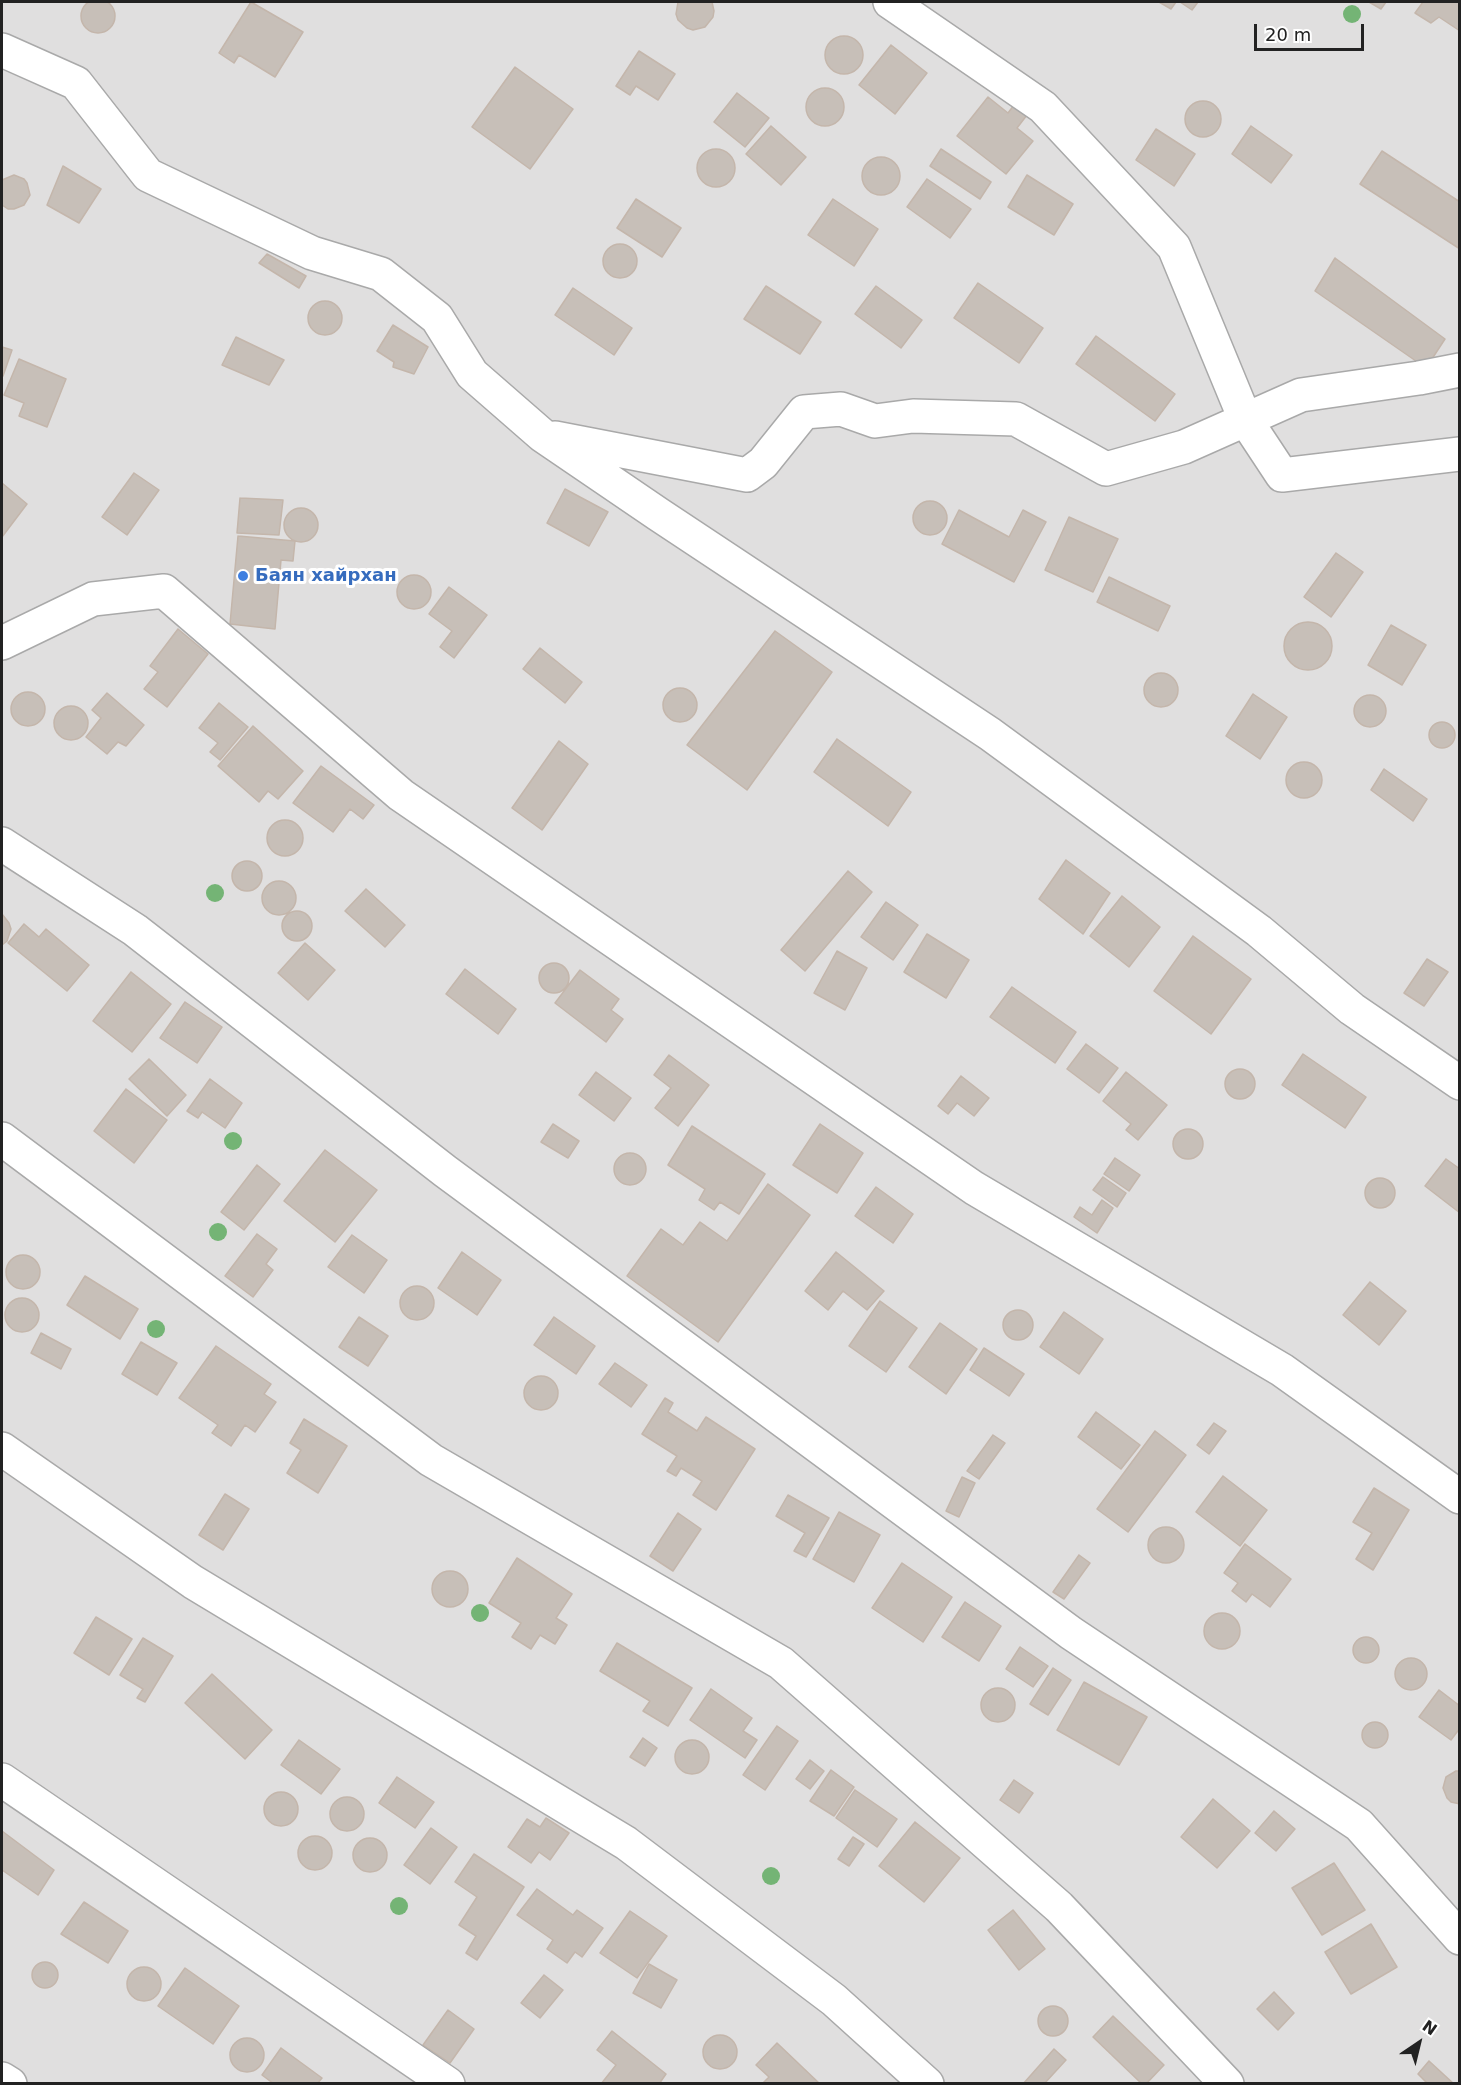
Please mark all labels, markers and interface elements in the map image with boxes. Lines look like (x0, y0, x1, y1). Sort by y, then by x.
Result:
scale bar (1257, 12, 1366, 50)
text: 20 m (1265, 24, 1311, 45)
place label: Баян хайрхан (255, 565, 397, 587)
marker: Баян хайрхан (236, 569, 250, 583)
north arrow (1389, 2013, 1449, 2073)
text: N (1419, 2016, 1441, 2039)

